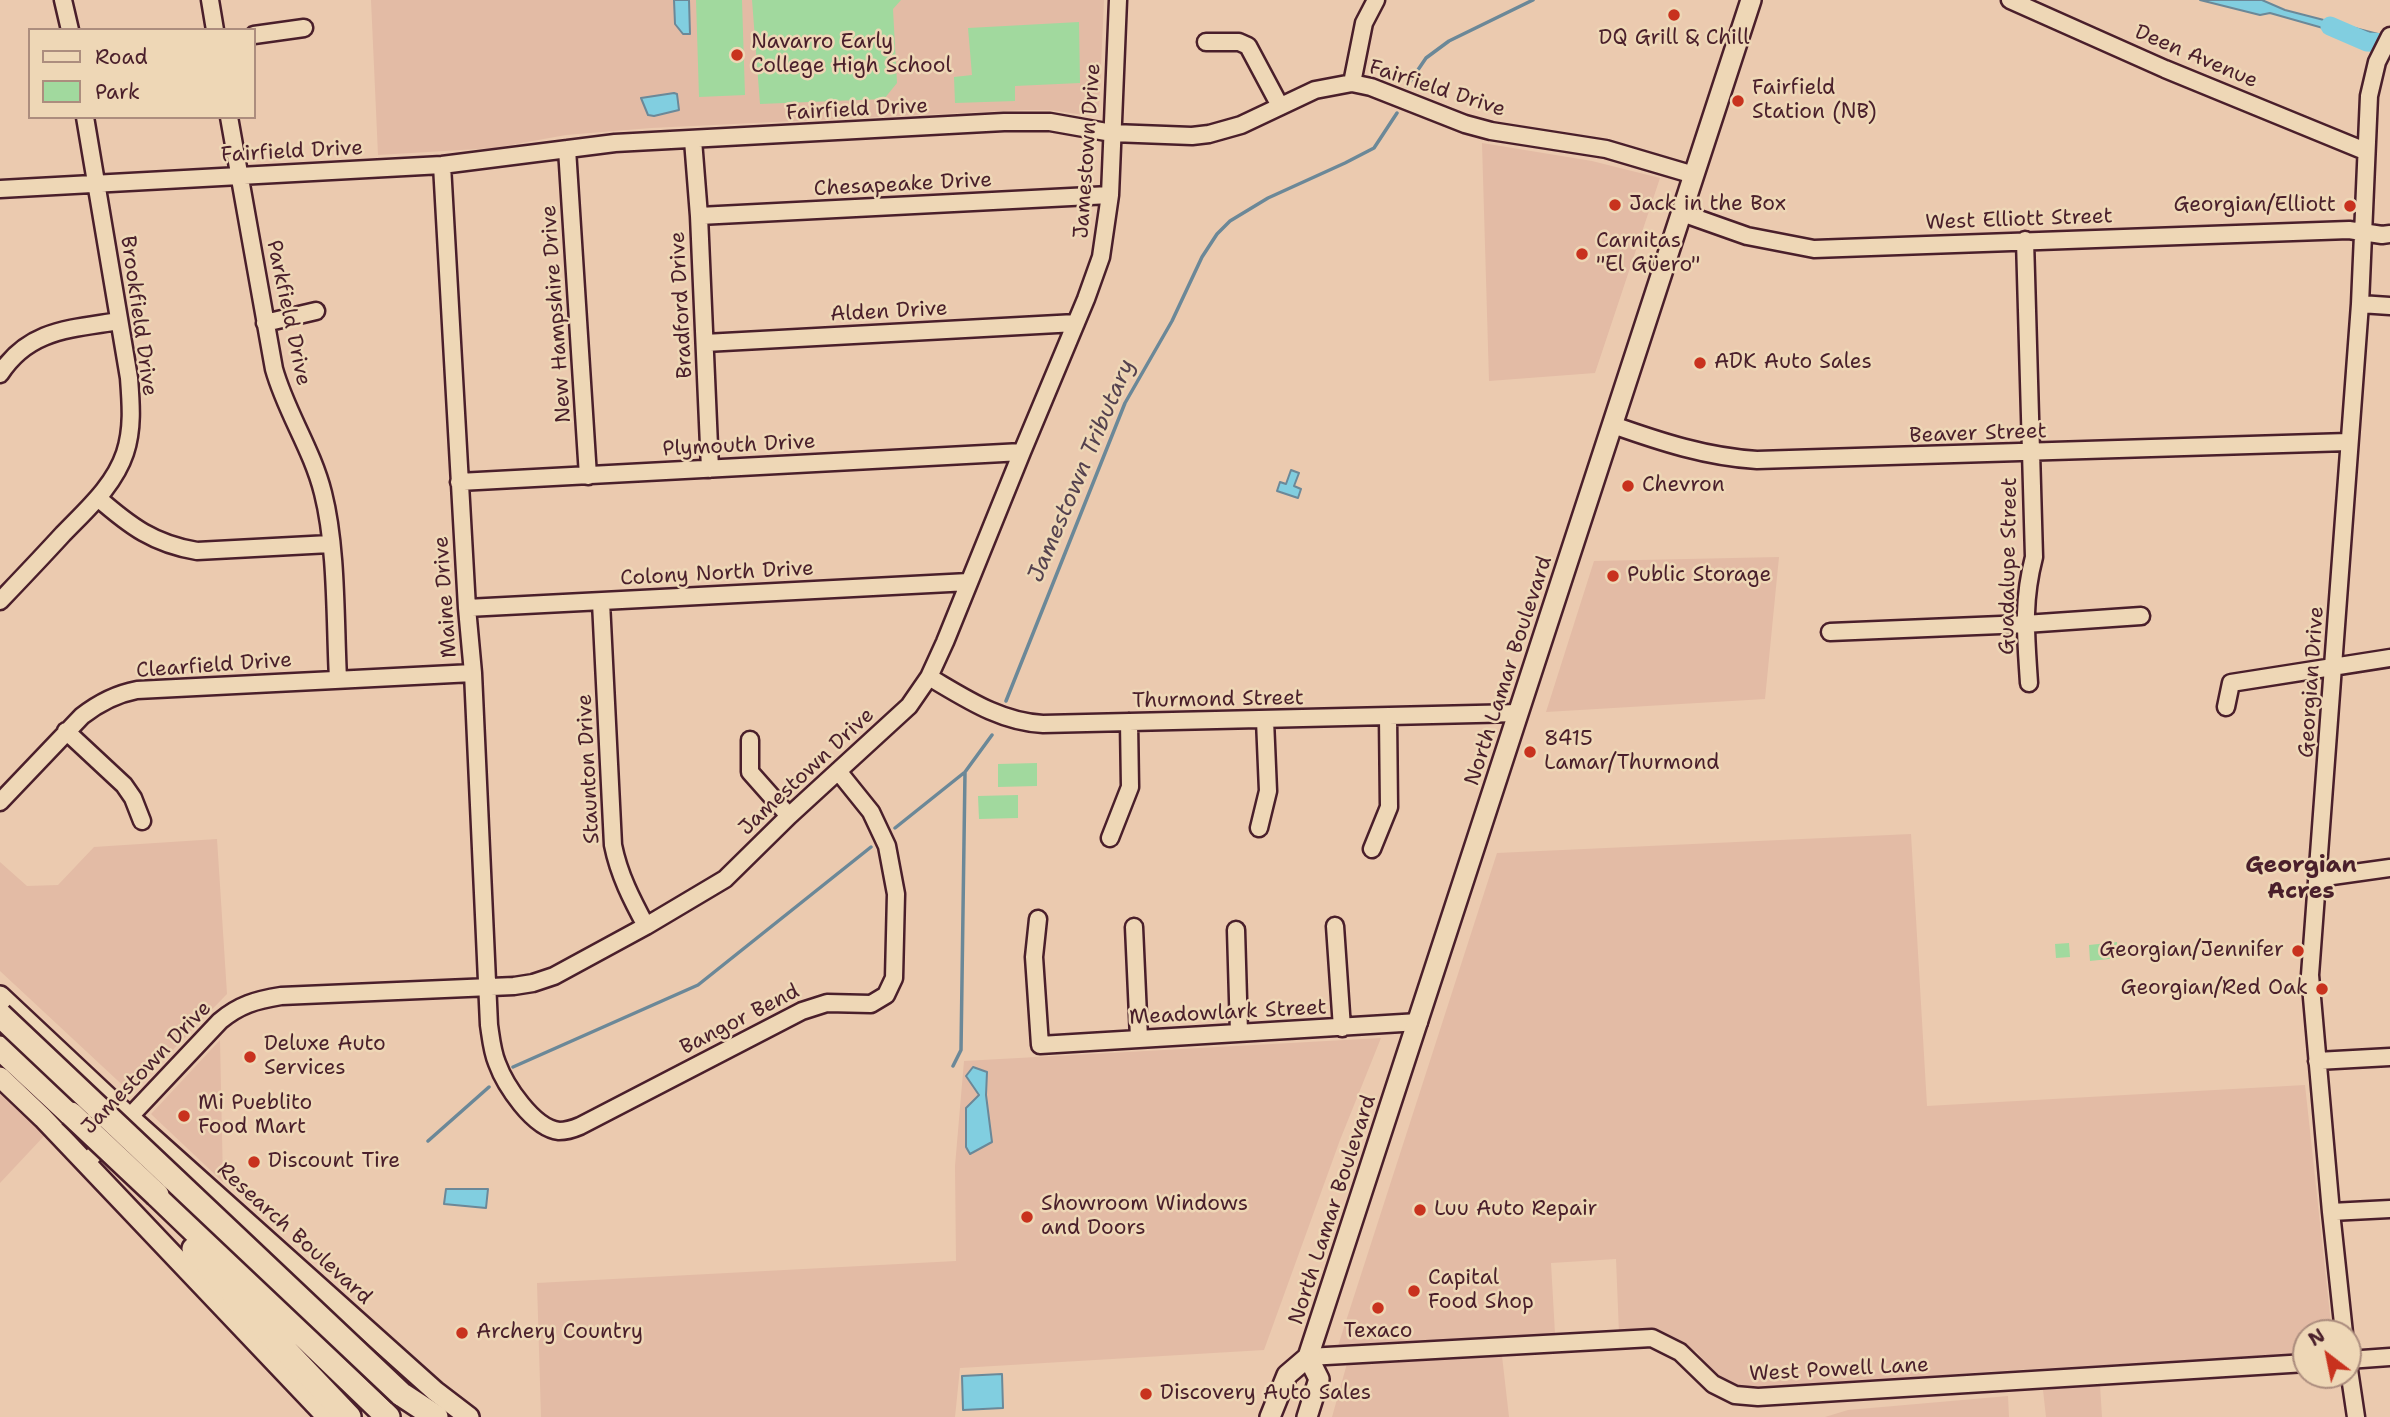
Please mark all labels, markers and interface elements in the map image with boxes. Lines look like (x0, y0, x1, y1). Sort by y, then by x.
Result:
marker: DQ Grill & Chill (1666, 7, 1682, 23)
street label: Deen Avenue (2131, 20, 2261, 94)
place label: DQ Grill & Chill (1599, 26, 1749, 52)
legend (28, 28, 256, 119)
place label: Navarro Early College High School (751, 30, 952, 80)
text: Road (95, 43, 148, 71)
marker: Navarro Early College High School (729, 47, 745, 63)
street label: Fairfield Drive (1366, 55, 1508, 123)
street label: Jamestown Drive (1069, 62, 1107, 240)
place label: Fairfield Station (NB) (1752, 76, 1877, 126)
text: Park (95, 78, 140, 106)
marker: Fairfield Station (NB) (1730, 93, 1746, 109)
street label: Fairfield Drive (785, 94, 929, 126)
street label: Fairfield Drive (220, 136, 364, 168)
street label: Chesapeake Drive (813, 168, 993, 202)
place label: Jack in the Box (1629, 192, 1786, 218)
place label: Georgian/Elliott (2173, 193, 2336, 219)
marker: Jack in the Box (1607, 197, 1623, 213)
marker: Georgian/Elliott (2342, 198, 2358, 214)
street label: New Hampshire Drive (537, 204, 577, 424)
street label: West Elliott Street (1925, 204, 2113, 236)
place label: Carnitas "El Güero" (1596, 229, 1700, 279)
street label: Bradford Drive (666, 231, 698, 379)
street label: Brookfield Drive (114, 234, 162, 398)
street label: Parkfield Drive (260, 238, 316, 388)
marker: Carnitas "El Güero" (1574, 246, 1590, 262)
street label: Alden Drive (830, 296, 948, 328)
place label: ADK Auto Sales (1714, 350, 1872, 376)
water label: Jamestown Tributary (1023, 355, 1141, 587)
marker: ADK Auto Sales (1692, 355, 1708, 371)
street label: Beaver Street (1909, 419, 2047, 449)
street label: Plymouth Drive (662, 429, 816, 463)
place label: Chevron (1642, 473, 1725, 499)
street label: Guadalupe Street (1995, 477, 2023, 655)
marker: Chevron (1620, 478, 1636, 494)
street label: Maine Drive (429, 535, 463, 659)
street label: North Lamar Boulevard (1460, 553, 1558, 789)
street label: Colony North Drive (620, 556, 814, 592)
place label: Public Storage (1627, 563, 1771, 589)
marker: Public Storage (1605, 568, 1621, 584)
street label: Georgian Drive (2294, 605, 2330, 759)
street label: Clearfield Drive (135, 648, 293, 684)
street label: Thurmond Street (1132, 686, 1304, 714)
street label: Staunton Drive (572, 693, 606, 845)
street label: Jamestown Drive (734, 703, 880, 841)
place label: 8415 Lamar/Thurmond (1544, 727, 1720, 777)
marker: 8415 Lamar/Thurmond (1522, 744, 1538, 760)
district label: Georgian Acres (2245, 852, 2357, 906)
place label: Georgian/Jennifer (2099, 938, 2284, 964)
marker: Georgian/Jennifer (2290, 943, 2306, 959)
place label: Georgian/Red Oak (2121, 976, 2308, 1002)
street label: Bangor Bend (676, 979, 804, 1061)
marker: Georgian/Red Oak (2314, 981, 2330, 997)
street label: Meadowlark Street (1129, 995, 1327, 1031)
street label: Jamestown Drive (77, 996, 217, 1140)
place label: Deluxe Auto Services (264, 1032, 386, 1082)
marker: Deluxe Auto Services (242, 1049, 258, 1065)
place label: Mi Pueblito Food Mart (198, 1091, 312, 1141)
street label: North Lamar Boulevard (1284, 1092, 1382, 1328)
marker: Mi Pueblito Food Mart (176, 1108, 192, 1124)
place label: Discount Tire (268, 1149, 400, 1175)
marker: Discount Tire (246, 1154, 262, 1170)
street label: Research Boulevard (211, 1158, 377, 1310)
place label: Showroom Windows and Doors (1041, 1192, 1248, 1242)
place label: Luu Auto Repair (1434, 1197, 1598, 1223)
marker: Luu Auto Repair (1412, 1202, 1428, 1218)
marker: Showroom Windows and Doors (1019, 1209, 1035, 1225)
place label: Capital Food Shop (1428, 1266, 1534, 1316)
marker: Capital Food Shop (1406, 1283, 1422, 1299)
marker: Texaco (1370, 1300, 1386, 1316)
place label: Texaco (1344, 1319, 1412, 1345)
north arrow (2292, 1319, 2362, 1389)
place label: Archery Country (476, 1320, 643, 1346)
text: N (2304, 1323, 2330, 1352)
marker: Archery Country (454, 1325, 470, 1341)
street label: West Powell Lane (1749, 1353, 1929, 1387)
place label: Discovery Auto Sales (1160, 1381, 1371, 1407)
marker: Discovery Auto Sales (1138, 1386, 1154, 1402)

